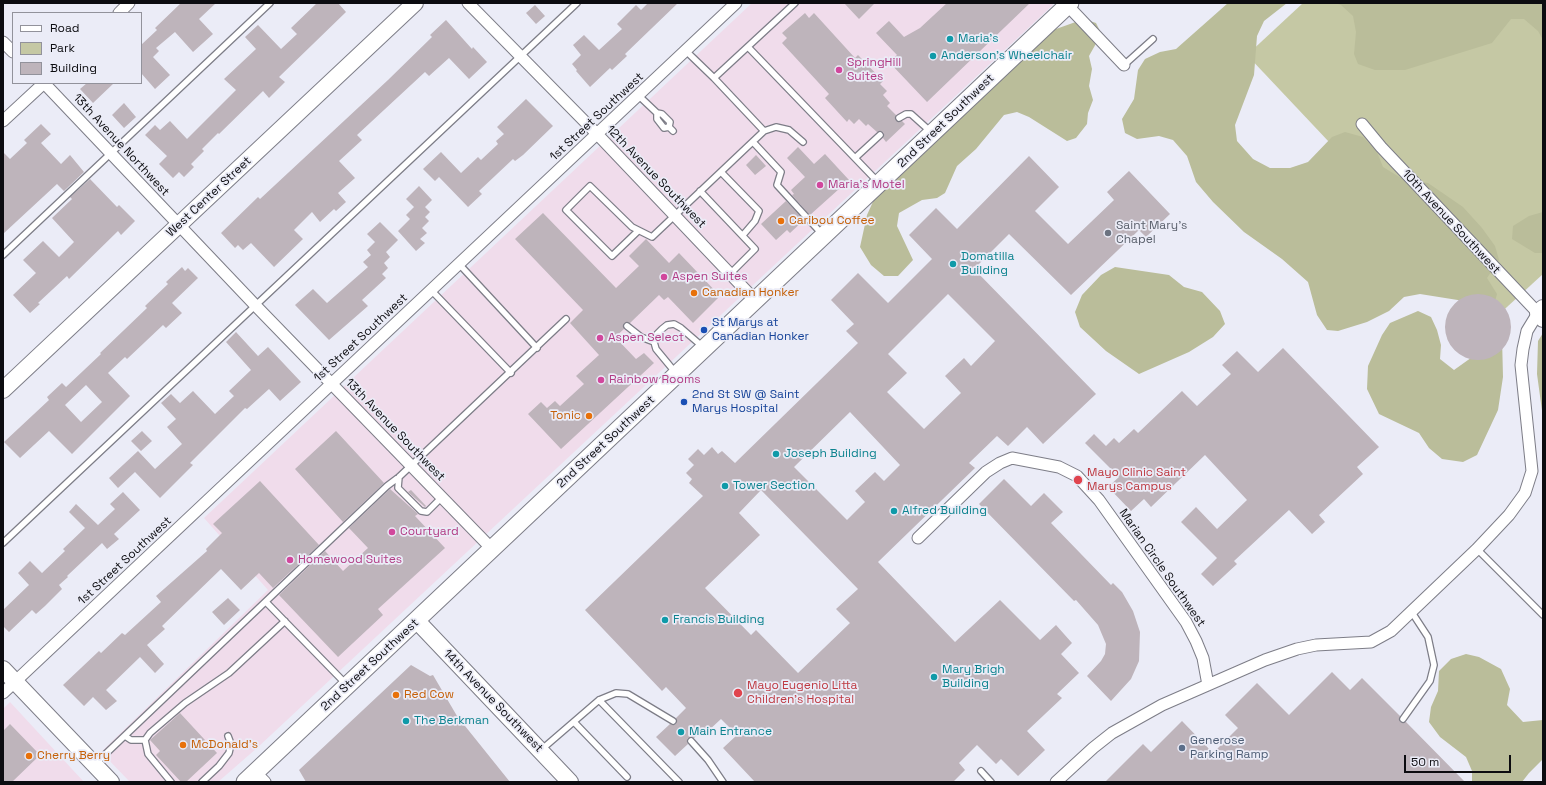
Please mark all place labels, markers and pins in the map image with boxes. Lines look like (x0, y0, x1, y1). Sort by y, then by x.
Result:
place label: Maria's (958, 32, 999, 46)
marker: Maria's (945, 34, 955, 44)
place label: Anderson's Wheelchair (941, 49, 1072, 63)
marker: Anderson's Wheelchair (928, 51, 938, 61)
place label: SpringHill Suites (847, 56, 901, 84)
marker: SpringHill Suites (834, 65, 844, 75)
place label: Maria's Motel (828, 178, 905, 192)
marker: Maria's Motel (815, 180, 825, 190)
place label: Caribou Coffee (789, 214, 875, 228)
marker: Caribou Coffee (776, 216, 786, 226)
place label: Saint Mary's Chapel (1116, 219, 1187, 247)
marker: Saint Mary's Chapel (1103, 228, 1113, 238)
place label: Domatilla Building (961, 250, 1014, 278)
marker: Domatilla Building (948, 259, 958, 269)
place label: Aspen Suites (672, 270, 748, 284)
marker: Aspen Suites (659, 272, 669, 282)
place label: Canadian Honker (702, 286, 799, 300)
marker: Canadian Honker (689, 288, 699, 298)
place label: St Marys at Canadian Honker (712, 316, 809, 344)
marker: St Marys at Canadian Honker (699, 325, 709, 335)
place label: Aspen Select (608, 331, 684, 345)
marker: Aspen Select (595, 333, 605, 343)
place label: Rainbow Rooms (609, 373, 701, 387)
marker: Rainbow Rooms (596, 375, 606, 385)
place label: 2nd St SW @ Saint Marys Hospital (692, 388, 800, 416)
marker: 2nd St SW @ Saint Marys Hospital (679, 397, 689, 407)
place label: Tonic (550, 409, 581, 423)
marker: Tonic (584, 411, 594, 421)
place label: Joseph Building (784, 447, 877, 461)
marker: Joseph Building (771, 449, 781, 459)
place label: Mayo Clinic Saint Marys Campus (1087, 466, 1186, 494)
marker: Mayo Clinic Saint Marys Campus (1072, 474, 1084, 486)
place label: Tower Section (733, 479, 815, 493)
marker: Tower Section (720, 481, 730, 491)
place label: Alfred Building (902, 504, 987, 518)
marker: Alfred Building (889, 506, 899, 516)
place label: Courtyard (400, 525, 459, 539)
marker: Courtyard (387, 527, 397, 537)
place label: Homewood Suites (298, 553, 402, 567)
marker: Homewood Suites (285, 555, 295, 565)
place label: Francis Building (673, 613, 764, 627)
marker: Francis Building (660, 615, 670, 625)
place label: Mary Brigh Building (942, 663, 1005, 691)
marker: Mary Brigh Building (929, 672, 939, 682)
place label: Mayo Eugenio Litta Children's Hospital (747, 679, 857, 707)
marker: Mayo Eugenio Litta Children's Hospital (732, 687, 744, 699)
place label: Red Cow (404, 688, 454, 702)
marker: Red Cow (391, 690, 401, 700)
place label: The Berkman (414, 714, 489, 728)
marker: The Berkman (401, 716, 411, 726)
place label: Main Entrance (689, 725, 772, 739)
marker: Main Entrance (676, 727, 686, 737)
place label: Generose Parking Ramp (1190, 734, 1269, 762)
place label: McDonald's (191, 738, 258, 752)
marker: McDonald's (178, 740, 188, 750)
marker: Generose Parking Ramp (1177, 743, 1187, 753)
place label: Cherry Berry (37, 749, 110, 763)
marker: Cherry Berry (24, 751, 34, 761)

